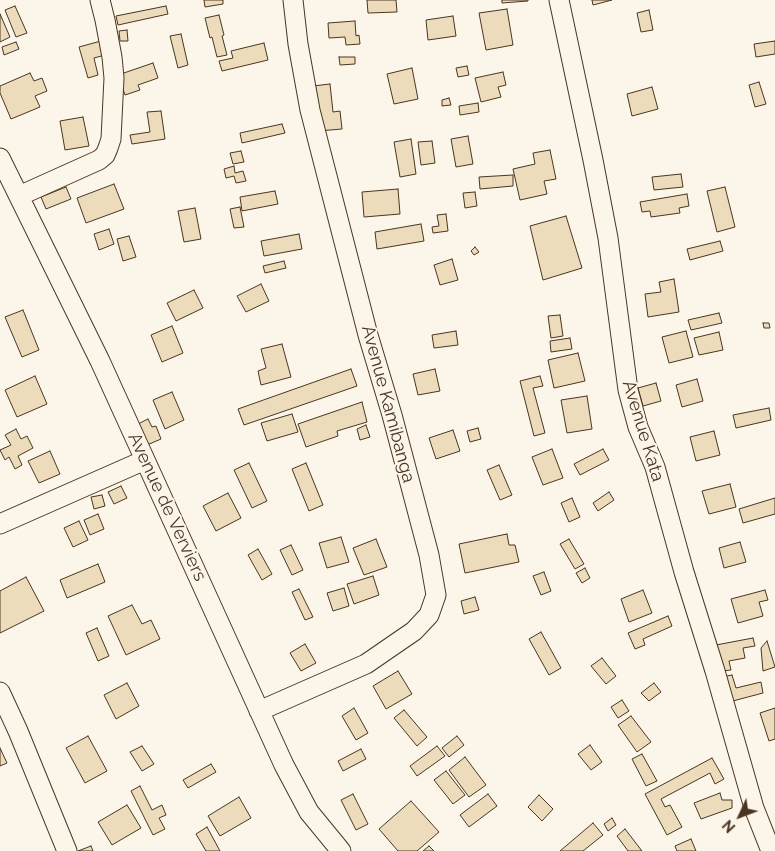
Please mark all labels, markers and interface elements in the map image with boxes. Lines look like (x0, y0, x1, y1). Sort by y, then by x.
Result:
street label: Avenue Kamibanga (357, 323, 419, 485)
street label: Avenue Kata (617, 378, 669, 484)
street label: Avenue de Verviers (123, 429, 211, 585)
north arrow (715, 791, 765, 841)
text: N (720, 817, 739, 836)

